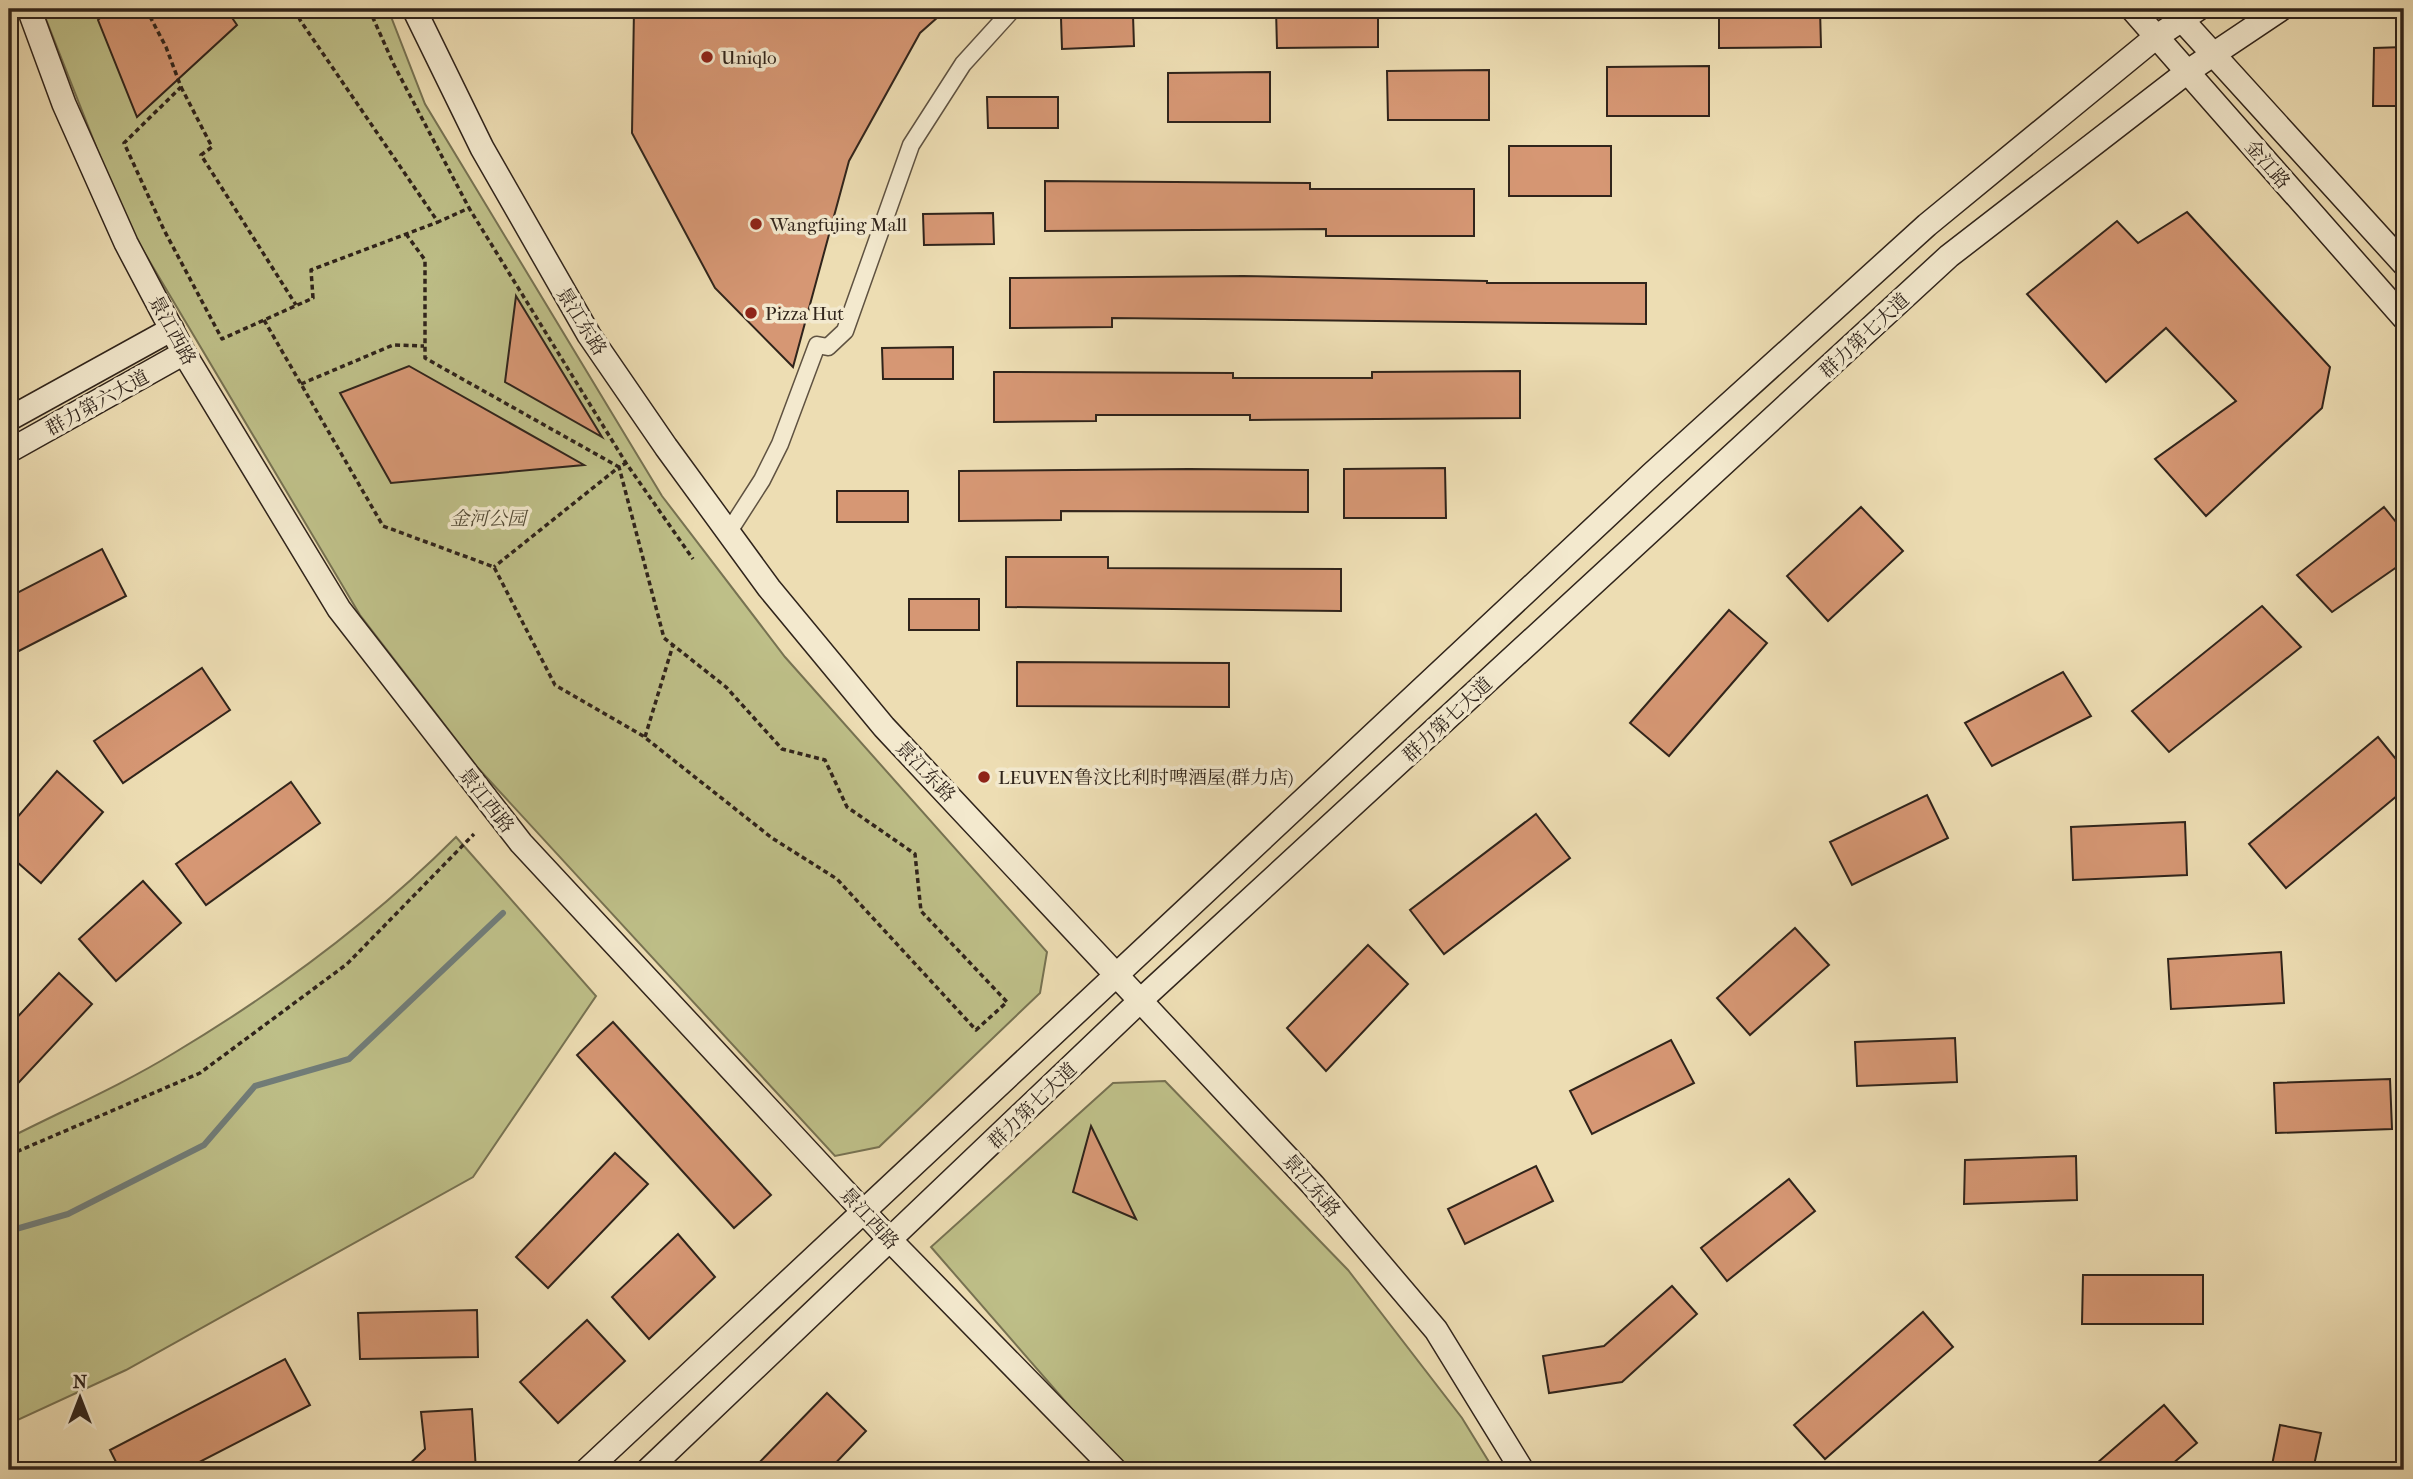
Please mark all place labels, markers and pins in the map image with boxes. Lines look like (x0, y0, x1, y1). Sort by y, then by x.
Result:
place label: Uniqlo (721, 47, 777, 69)
marker: Uniqlo (699, 49, 715, 65)
place label: Wangfujing Mall (769, 214, 907, 236)
marker: Wangfujing Mall (748, 216, 764, 232)
place label: Pizza Hut (765, 303, 844, 325)
marker: Pizza Hut (743, 305, 759, 321)
place label: LEUVEN鲁汶比利时啤酒屋(群力店) (998, 767, 1293, 789)
marker: LEUVEN鲁汶比利时啤酒屋(群力店) (976, 769, 992, 785)

